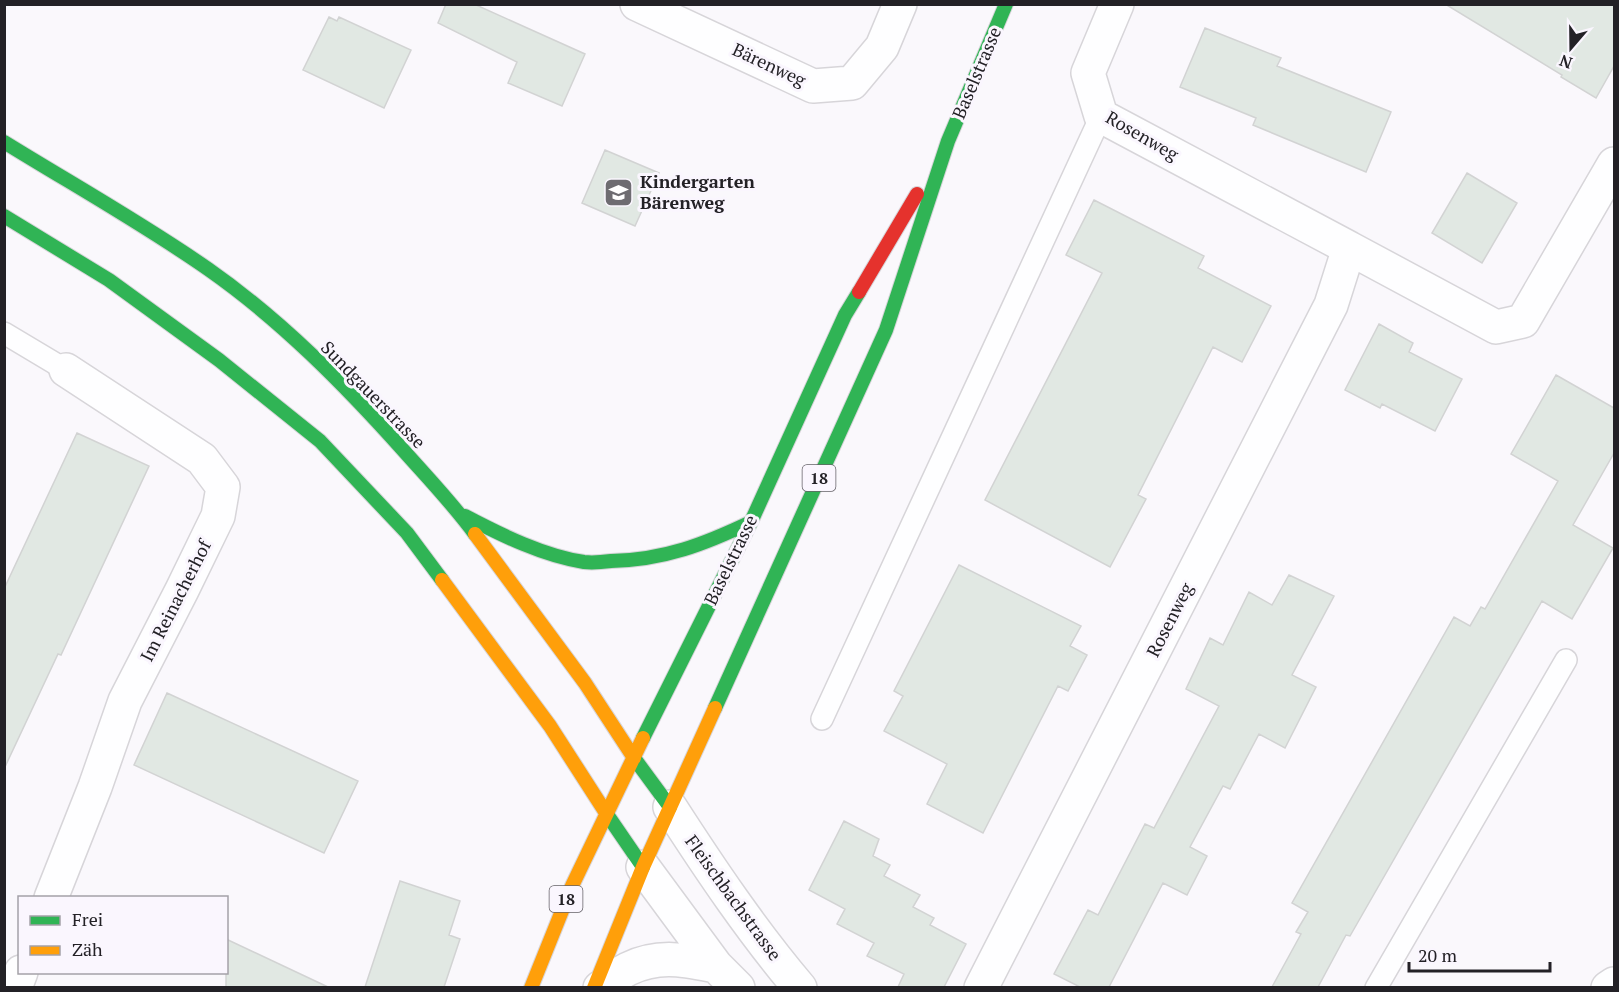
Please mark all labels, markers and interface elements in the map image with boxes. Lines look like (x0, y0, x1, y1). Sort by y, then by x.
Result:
north arrow (1541, 18, 1601, 78)
street label: Baselstrasse (946, 23, 1006, 122)
street label: Bärenweg (729, 37, 810, 92)
text: N (1556, 50, 1575, 75)
street label: Rosenweg (1102, 105, 1184, 166)
place label: Kindergarten Bärenweg (640, 169, 755, 214)
school or university icon: Kindergarten Bärenweg (603, 176, 635, 208)
street label: Sundgauerstrasse (316, 335, 431, 453)
road number: 18 (802, 465, 836, 491)
street label: Baselstrasse (698, 510, 762, 609)
street label: Im Reinacherhof (134, 534, 217, 665)
street label: Rosenweg (1140, 578, 1198, 661)
street label: Fleischbachstrasse (680, 830, 787, 965)
road number: 18 (550, 886, 582, 912)
legend (18, 896, 228, 974)
text: Frei (72, 907, 103, 931)
scale bar (1409, 935, 1550, 973)
text: Zäh (72, 937, 103, 961)
text: 20 m (1418, 943, 1458, 967)

